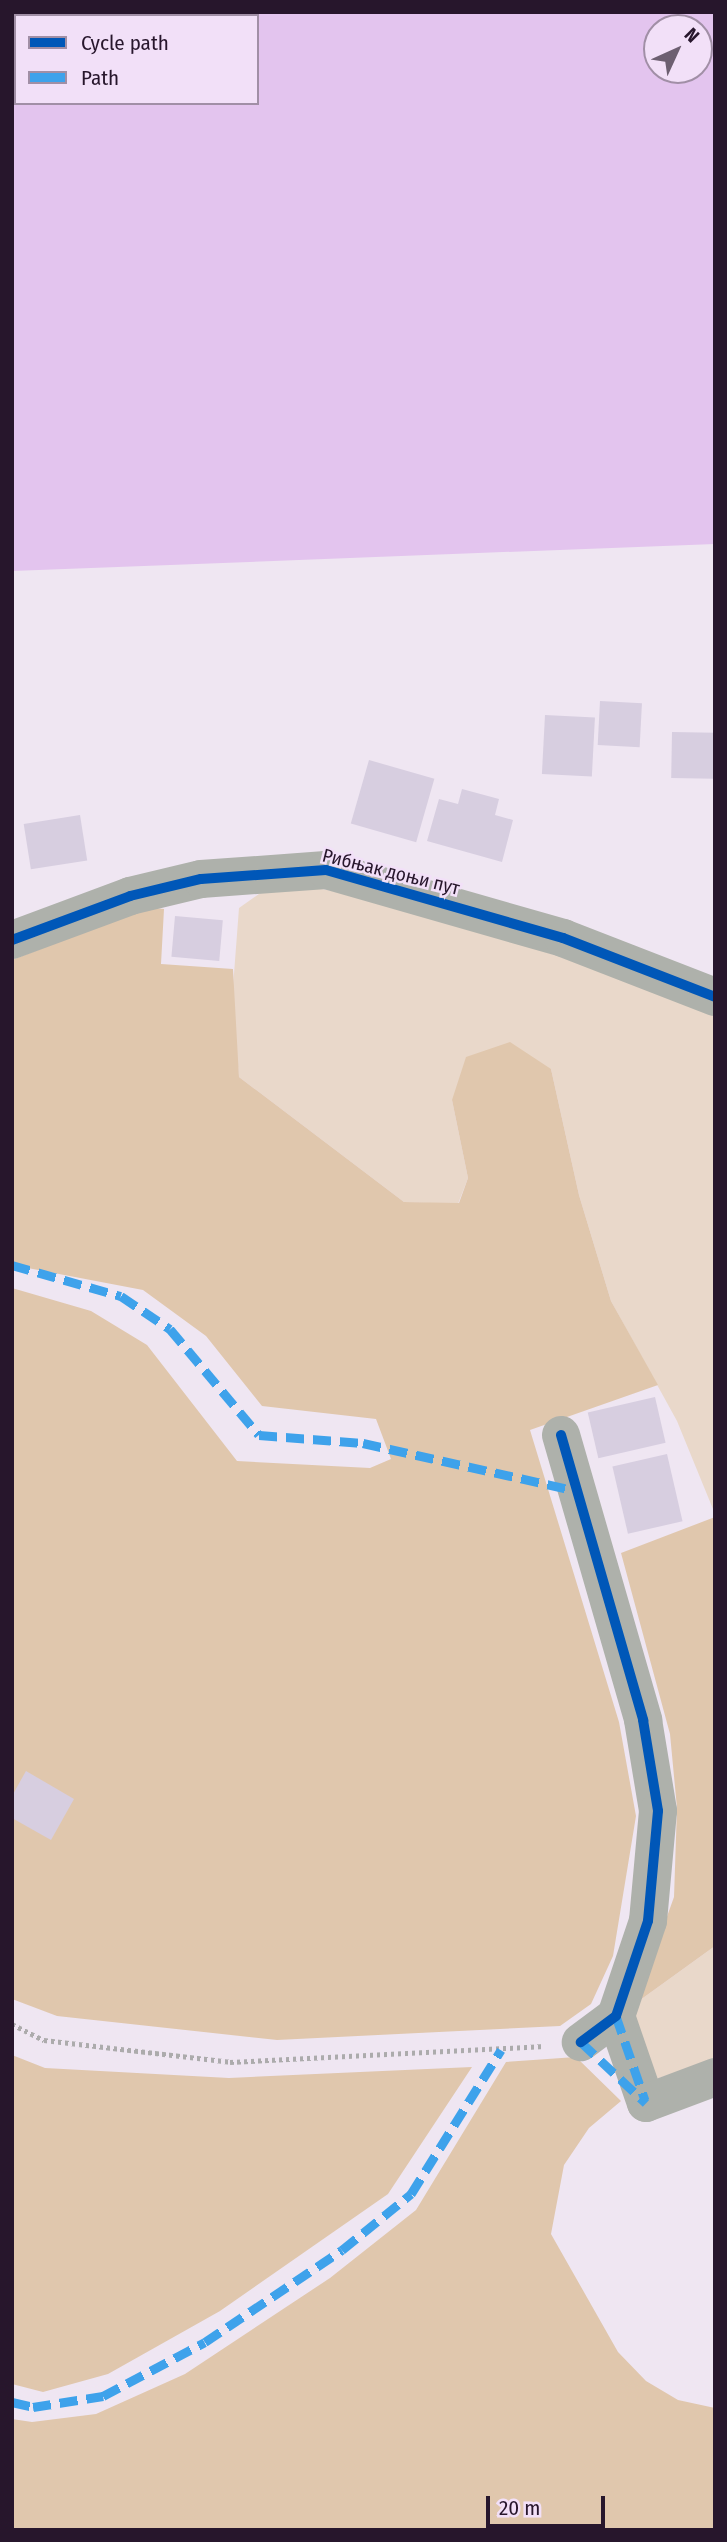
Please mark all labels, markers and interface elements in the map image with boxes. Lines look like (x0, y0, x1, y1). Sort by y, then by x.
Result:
legend (14, 14, 259, 105)
north arrow (643, 14, 713, 84)
text: N (680, 23, 704, 47)
text: Cycle path (81, 30, 169, 56)
text: Path (81, 65, 119, 91)
street label: Рибњак доњи пут (320, 844, 462, 900)
scale bar (489, 2482, 608, 2526)
text: 20 m (499, 2495, 540, 2521)

